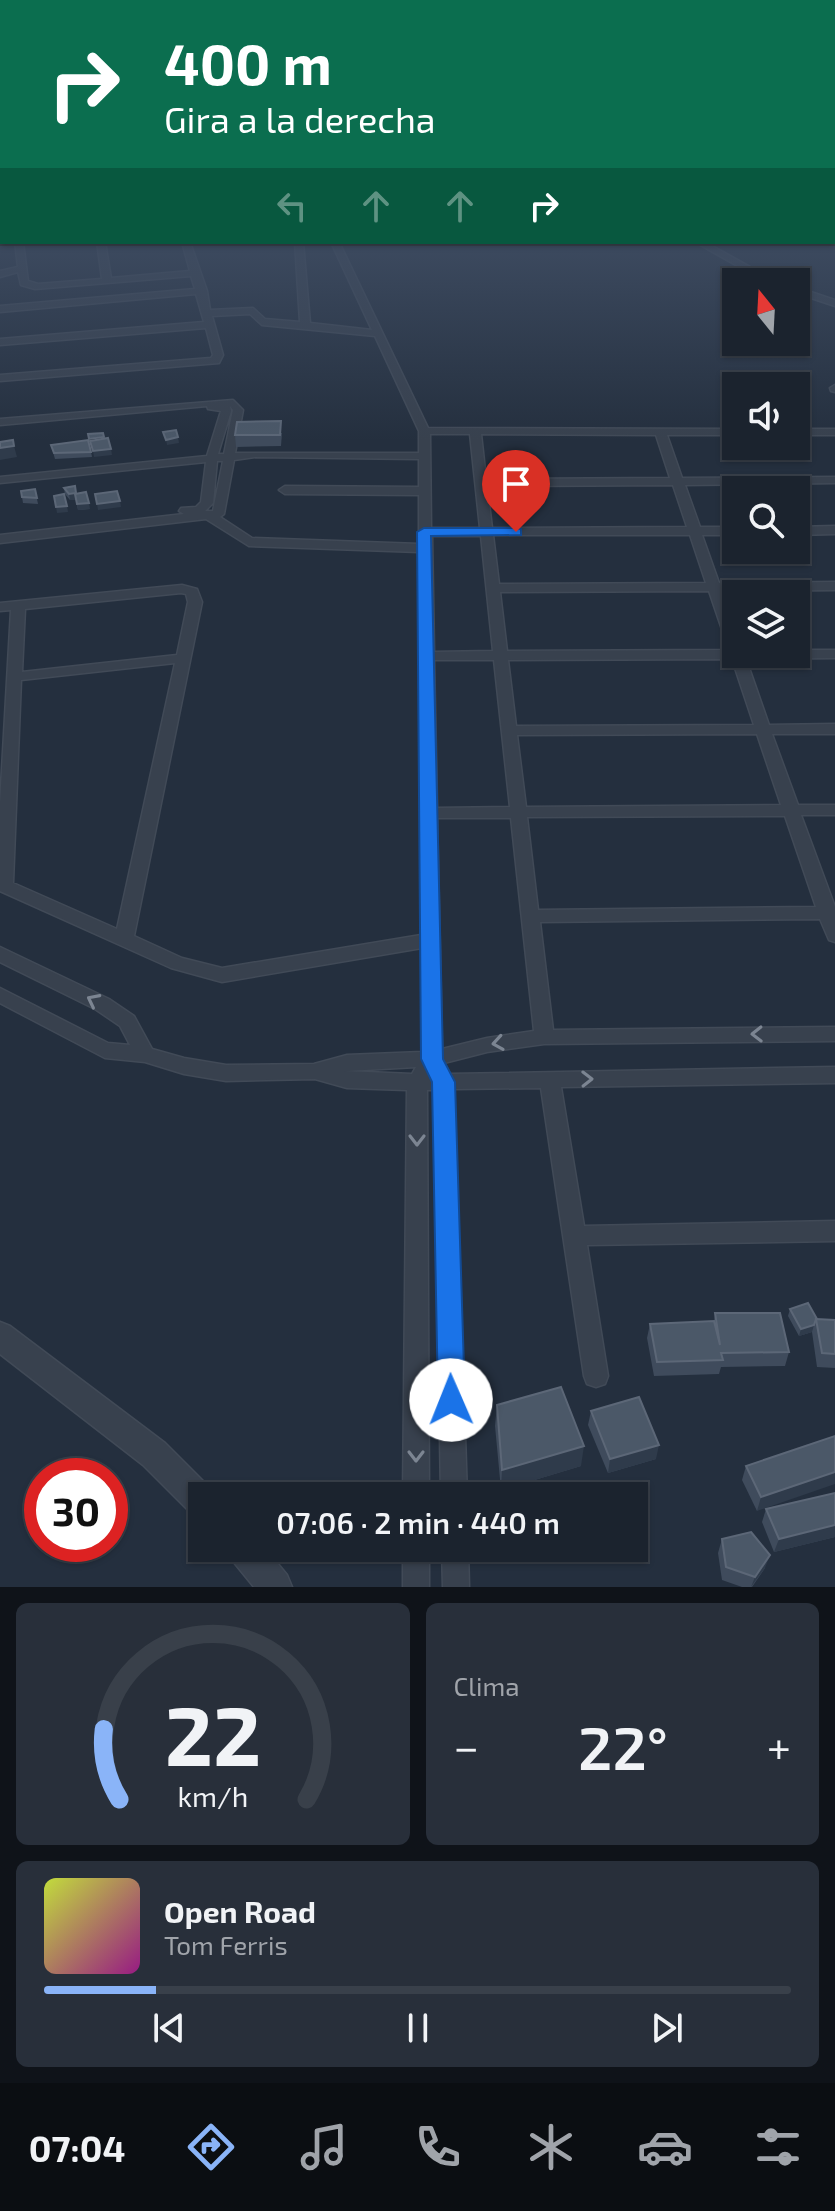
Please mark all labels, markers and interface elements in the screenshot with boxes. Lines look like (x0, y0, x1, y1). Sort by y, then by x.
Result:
text: 400 m (164, 29, 332, 96)
icon: right (32, 32, 136, 136)
text: Gira a la derecha (164, 97, 436, 140)
icon: left (270, 184, 314, 228)
icon: ahead (354, 184, 398, 228)
icon: ahead (438, 184, 482, 228)
icon: right (522, 184, 566, 228)
north arrow (722, 268, 810, 356)
map controls (722, 268, 810, 668)
button: sound (722, 372, 810, 460)
pin (482, 450, 550, 532)
icon: arrive (494, 462, 538, 506)
button: search (722, 476, 810, 564)
button: layers (722, 580, 810, 668)
one-way arrow (86, 994, 101, 1009)
one-way arrow (750, 1025, 763, 1043)
one-way arrow (491, 1034, 504, 1051)
one-way arrow (581, 1070, 594, 1088)
one-way arrow (408, 1134, 426, 1147)
position arrow (409, 1358, 493, 1442)
one-way arrow (407, 1450, 425, 1463)
speed limit sign: 30 (24, 1458, 128, 1562)
text: 07:06 · 2 min · 440 m (276, 1504, 560, 1540)
text: Clima (454, 1670, 520, 1701)
text: 22 (164, 1683, 261, 1783)
text: 22° (578, 1710, 668, 1782)
text: − (454, 1719, 479, 1772)
text: + (767, 1719, 791, 1772)
text: km/h (177, 1778, 248, 1813)
text: Open Road (164, 1893, 316, 1929)
text: Tom Ferris (164, 1929, 288, 1960)
icon: previous (147, 2006, 191, 2050)
icon: pause (396, 2006, 440, 2050)
icon: next (645, 2006, 689, 2050)
icon: directions (183, 2119, 239, 2175)
icon: music (296, 2119, 352, 2175)
icon: phone (410, 2119, 466, 2175)
icon: climate (523, 2119, 579, 2175)
icon: car (637, 2119, 693, 2175)
icon: filters (750, 2119, 806, 2175)
text: 07:04 (29, 2126, 125, 2169)

